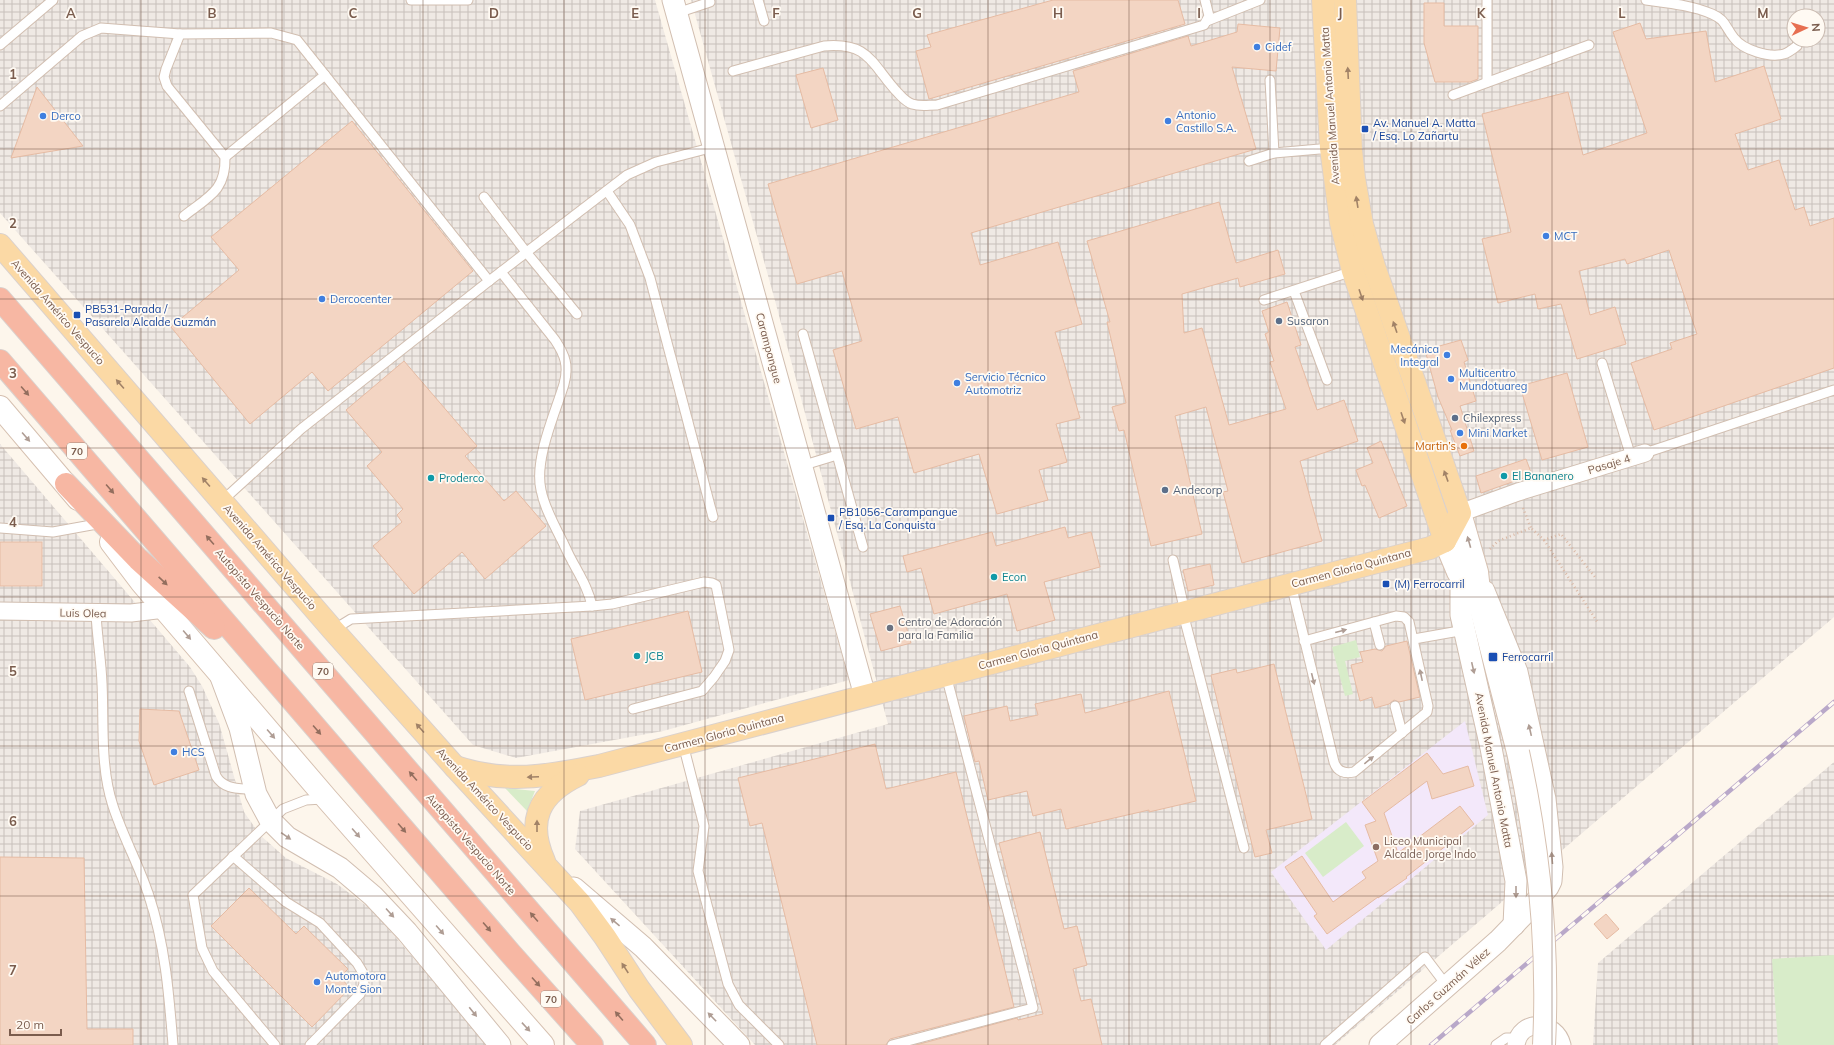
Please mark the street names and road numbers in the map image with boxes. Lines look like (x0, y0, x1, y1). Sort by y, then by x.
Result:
street label: Avenida Manuel Antonio Matta (1318, 27, 1342, 185)
street label: Avenida Américo Vespucio (8, 256, 108, 368)
street label: Carampangue (753, 311, 785, 385)
road number: 70 (67, 443, 87, 459)
street label: Pasaje 4 (1586, 451, 1632, 477)
street label: Avenida Américo Vespucio (220, 501, 320, 613)
street label: Autopista Vespucio Norte (212, 545, 308, 653)
street label: Carmen Gloria Quintana (1290, 545, 1412, 591)
street label: Luis Olea (59, 606, 107, 620)
street label: Carmen Gloria Quintana (977, 627, 1099, 673)
road number: 70 (313, 663, 333, 679)
street label: Avenida Manuel Antonio Matta (1472, 691, 1516, 849)
street label: Carmen Gloria Quintana (663, 710, 785, 756)
street label: Avenida Américo Vespucio (434, 745, 536, 853)
street label: Autopista Vespucio Norte (423, 790, 519, 898)
street label: Carlos Guzmán Vélez (1403, 944, 1493, 1027)
road number: 70 (541, 991, 561, 1007)

